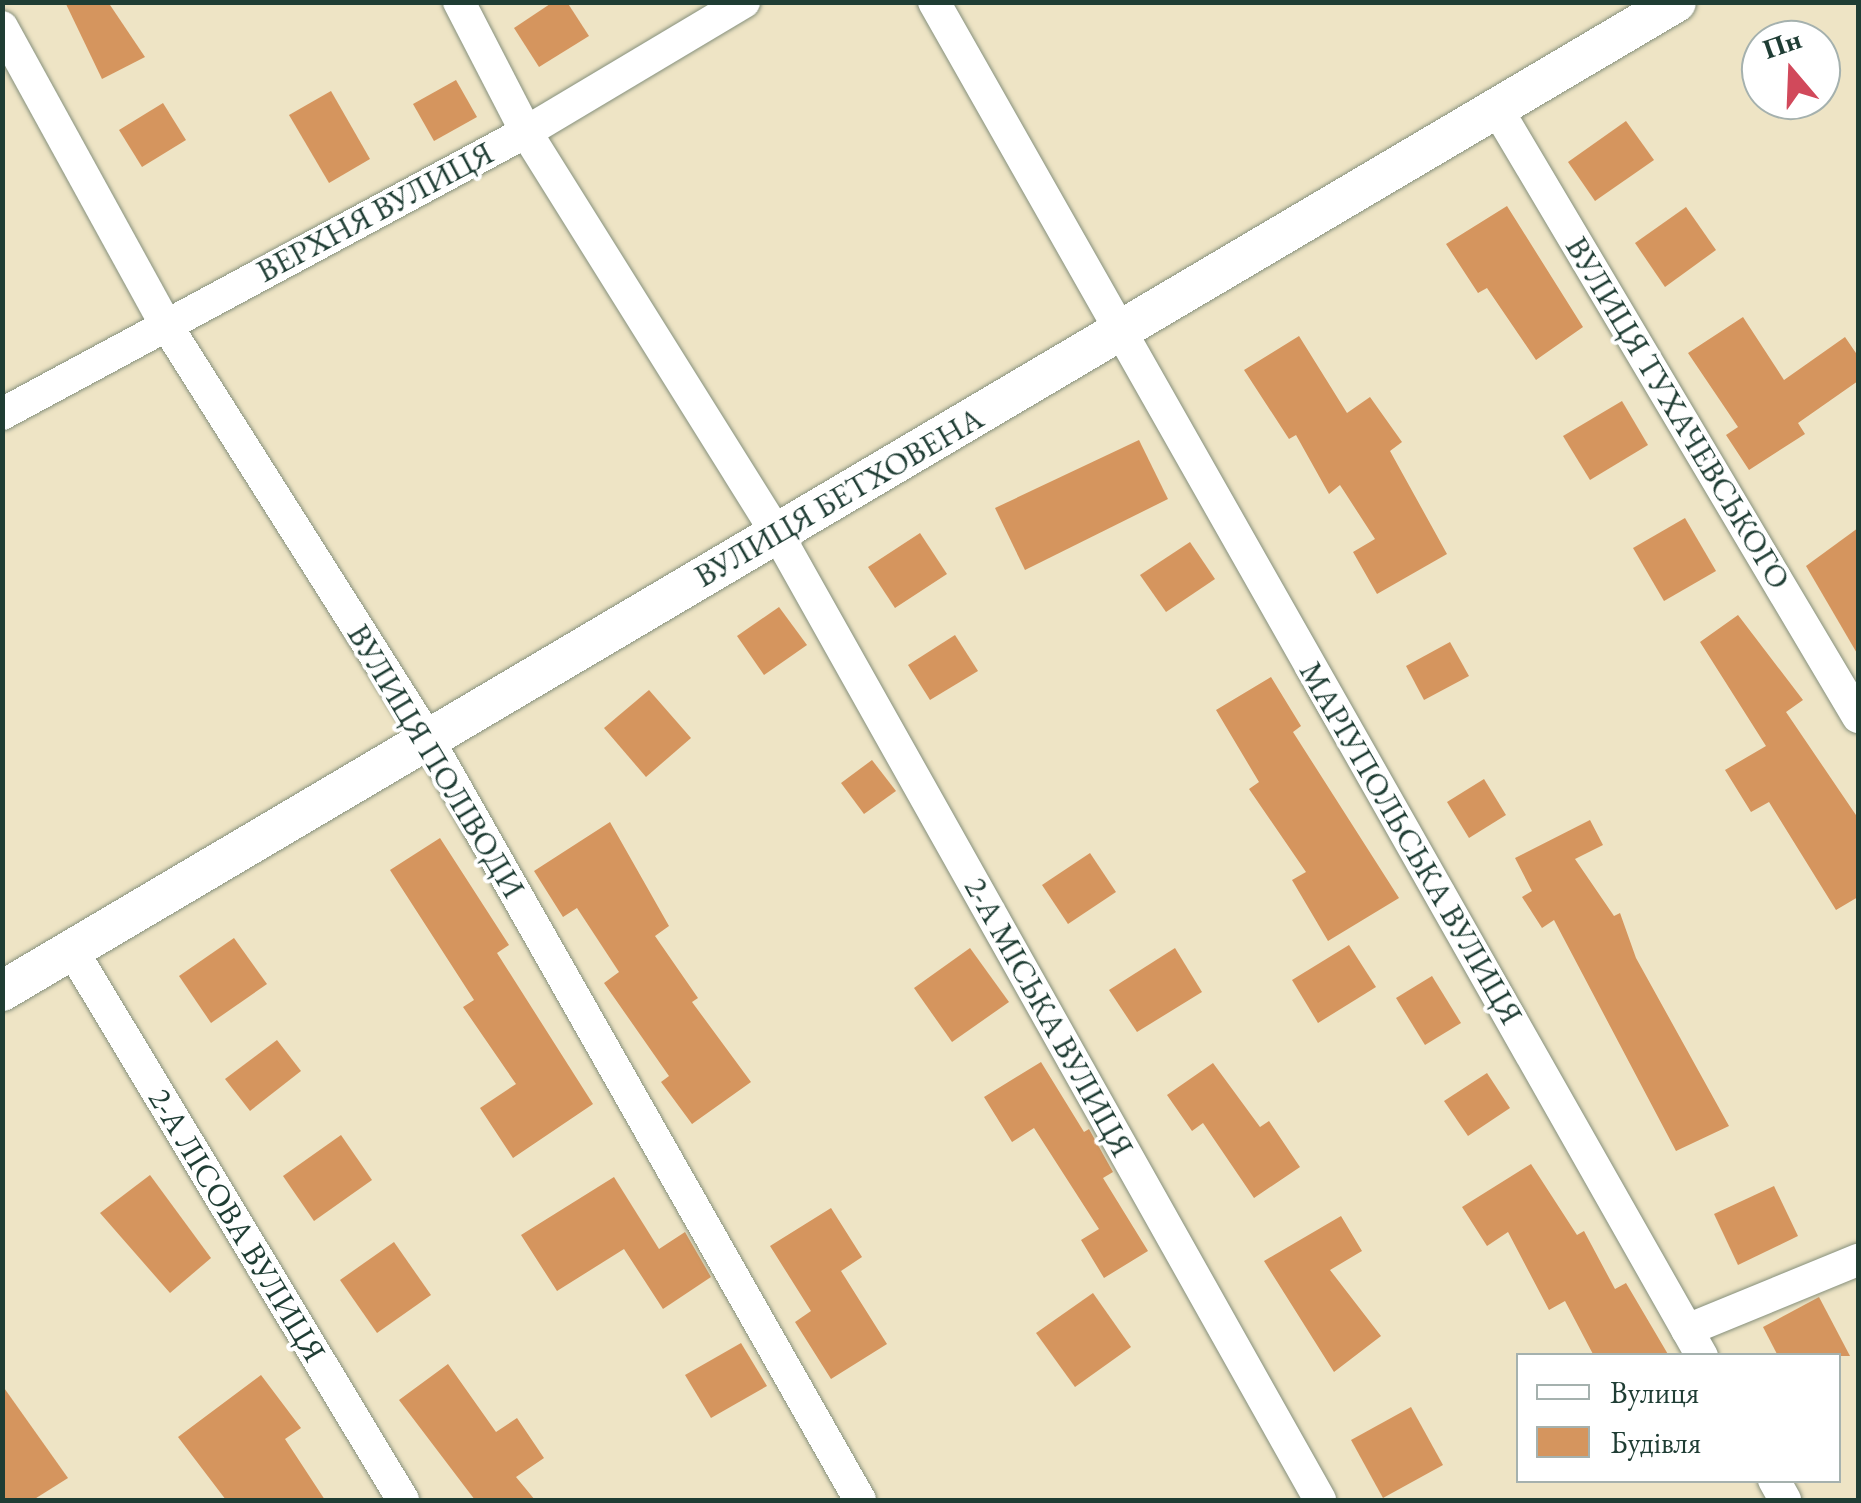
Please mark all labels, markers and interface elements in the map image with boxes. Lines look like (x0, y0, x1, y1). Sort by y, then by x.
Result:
north arrow (1741, 20, 1841, 120)
text: Пн (1758, 20, 1806, 67)
street label: ВЕРХНЯ ВУЛИЦЯ (250, 134, 500, 290)
street label: ВУЛИЦЯ ТУХАЧЕВСЬКОГО (1557, 230, 1799, 596)
street label: ВУЛИЦЯ БЕТХОВЕНА (688, 399, 990, 595)
street label: ВУЛИЦЯ ПОЛІВОДИ (339, 617, 533, 905)
street label: МАРІУПОЛЬСЬКА ВУЛИЦЯ (1291, 655, 1531, 1031)
street label: 2-А МІСЬКА ВУЛИЦЯ (956, 871, 1142, 1163)
street label: 2-А ЛІСОВА ВУЛИЦЯ (140, 1081, 334, 1369)
legend (1516, 1353, 1841, 1483)
text: Вулиця (1610, 1373, 1699, 1412)
text: Будівля (1610, 1423, 1701, 1462)

